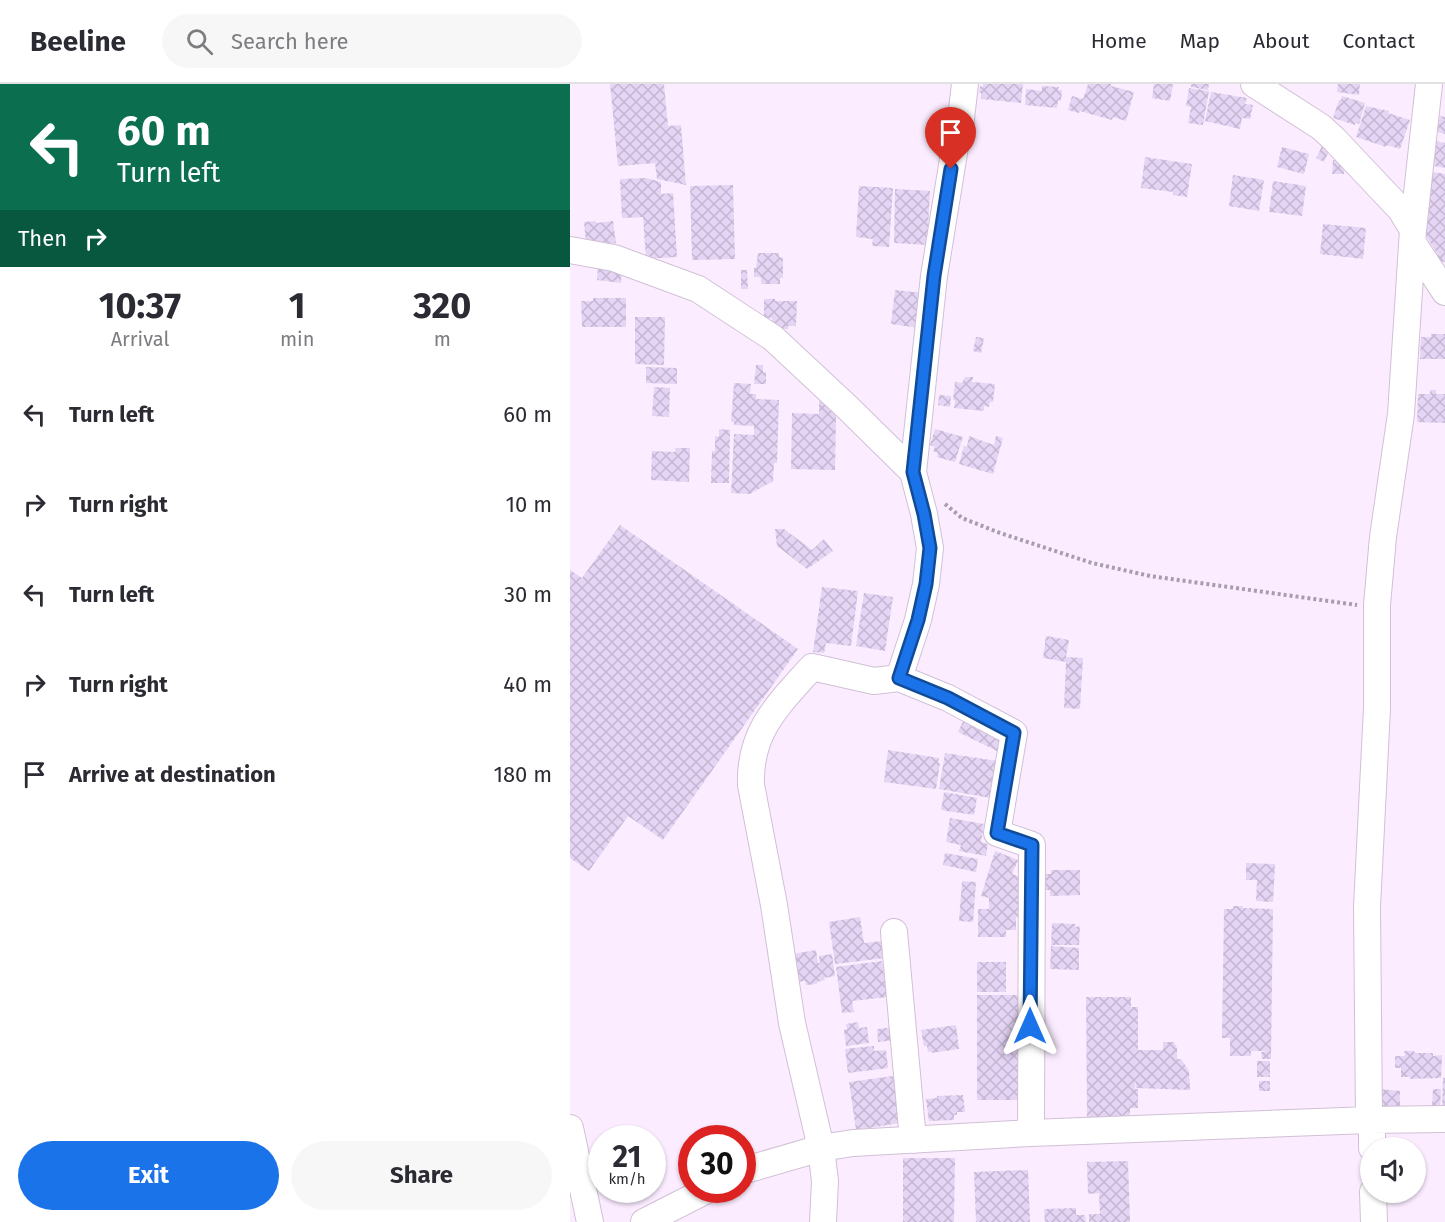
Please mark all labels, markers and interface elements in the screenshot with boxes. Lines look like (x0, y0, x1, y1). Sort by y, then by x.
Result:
search box (162, 14, 582, 68)
text: Beeline (30, 25, 126, 58)
icon: search (183, 25, 216, 58)
text: Search here (231, 28, 349, 55)
text: Home (1091, 28, 1147, 54)
text: Map (1180, 28, 1220, 54)
text: About (1253, 28, 1310, 54)
text: Contact (1343, 28, 1415, 54)
text: 60 m (117, 106, 211, 156)
pin (925, 107, 976, 169)
icon: left (18, 108, 96, 186)
icon: arrive (934, 116, 967, 149)
text: Turn left (117, 157, 220, 189)
icon: right (79, 222, 112, 255)
text: Then (18, 225, 67, 252)
text: 10:37 (99, 284, 181, 328)
text: 1 (289, 284, 306, 328)
text: 320 (413, 284, 471, 328)
text: Arrival (111, 327, 169, 351)
text: min (280, 327, 314, 351)
text: m (434, 327, 451, 351)
icon: left (18, 398, 51, 431)
text: Turn left (69, 401, 154, 428)
text: 60 m (503, 401, 552, 428)
icon: right (18, 488, 51, 521)
text: Turn right (69, 491, 168, 518)
text: 10 m (506, 491, 552, 518)
icon: left (18, 578, 51, 611)
text: Turn left (69, 581, 154, 608)
text: 30 m (504, 581, 552, 608)
icon: right (18, 668, 51, 701)
text: Turn right (69, 671, 168, 698)
text: 40 m (503, 671, 552, 698)
icon: arrive (18, 758, 51, 791)
text: Arrive at destination (69, 761, 276, 788)
text: 180 m (493, 761, 552, 788)
position arrow (998, 994, 1062, 1058)
speed limit sign: 30 (678, 1125, 756, 1203)
map controls (1360, 1137, 1426, 1203)
button: sound (1360, 1137, 1426, 1203)
text: 21 (613, 1139, 641, 1175)
button: Exit (18, 1141, 279, 1210)
button: Share (291, 1141, 552, 1210)
text: km/h (608, 1170, 646, 1188)

